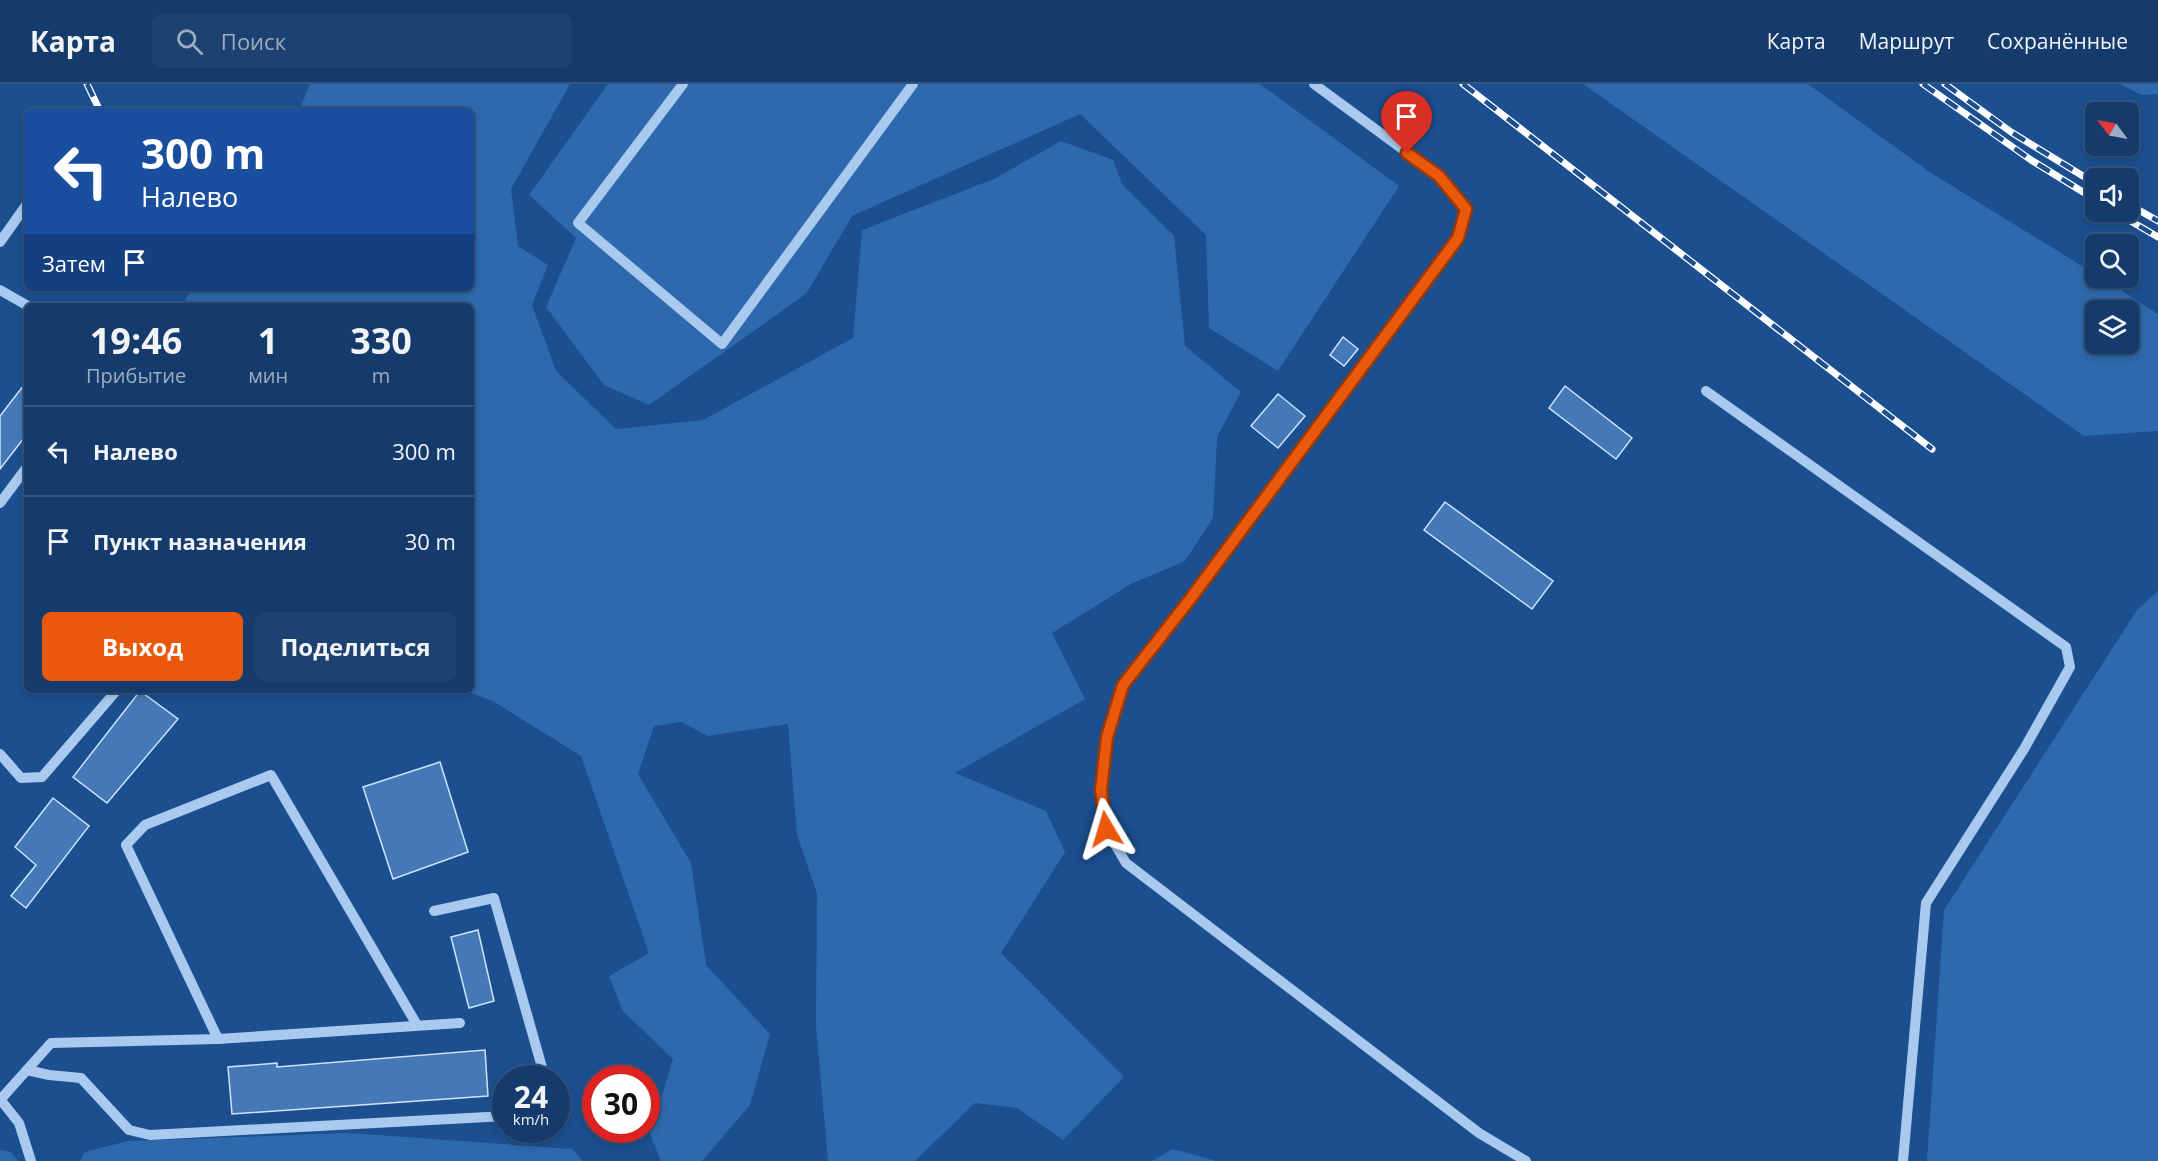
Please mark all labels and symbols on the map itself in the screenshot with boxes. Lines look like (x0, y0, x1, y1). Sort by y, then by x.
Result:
pin (1381, 91, 1432, 153)
north arrow (2085, 102, 2139, 156)
position arrow (1074, 797, 1138, 861)
speed limit sign: 30 (582, 1065, 660, 1143)

